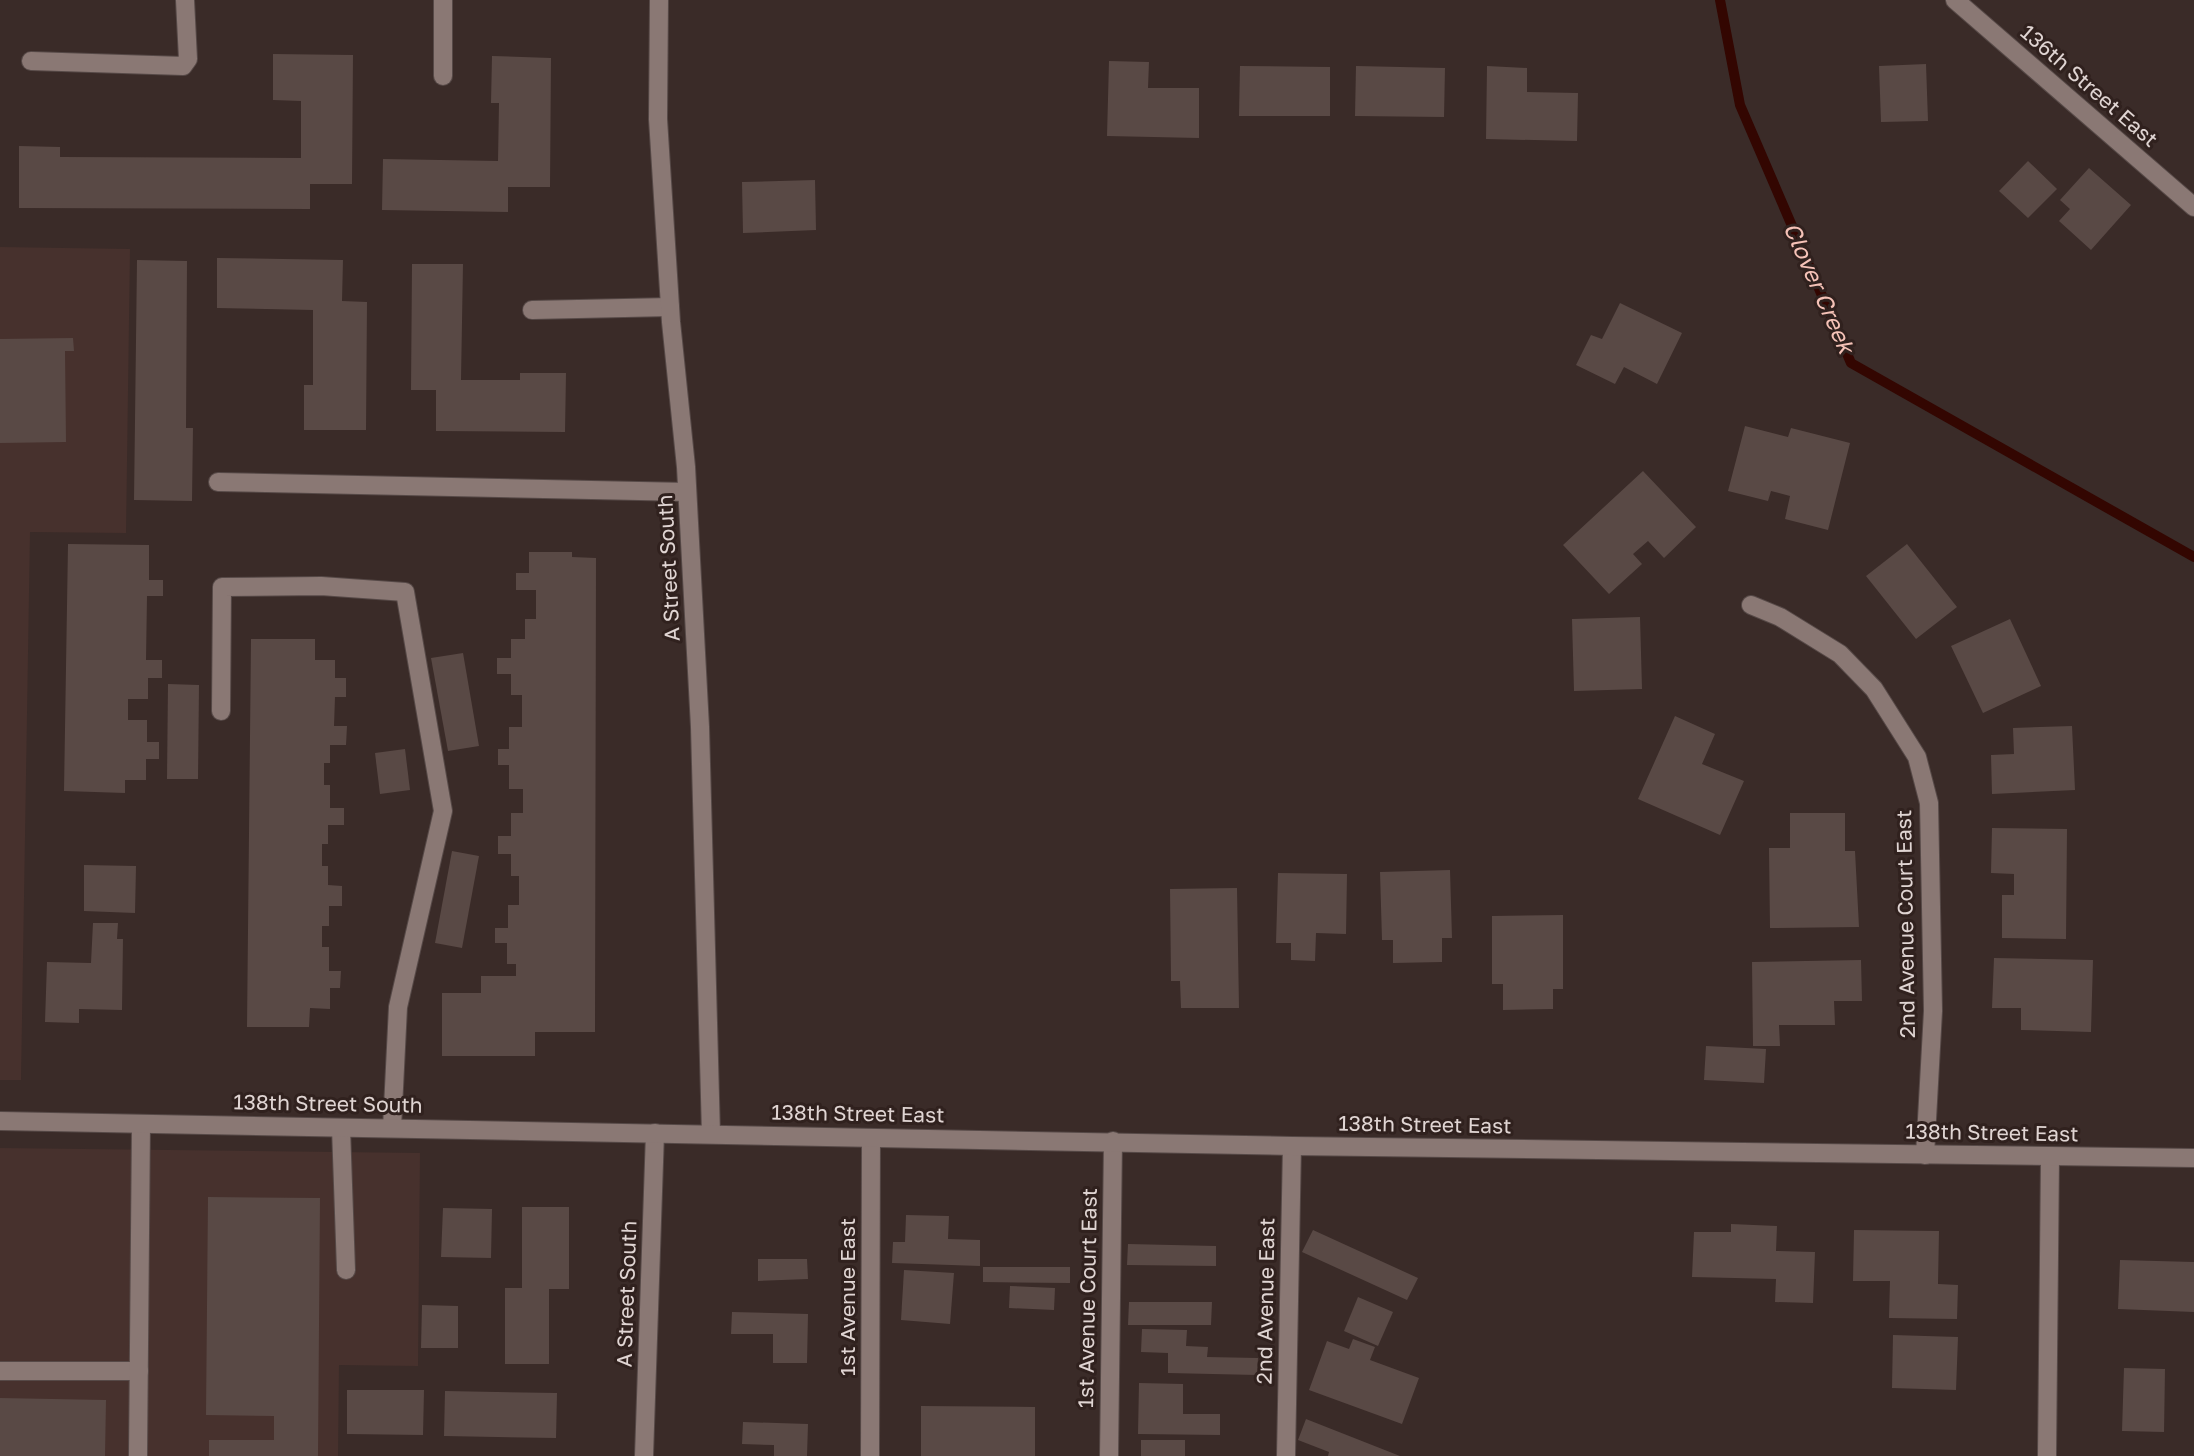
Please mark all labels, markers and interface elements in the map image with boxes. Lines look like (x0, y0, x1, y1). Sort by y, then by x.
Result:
street label: 136th Street East (2016, 19, 2164, 152)
water label: Clover Creek (1779, 218, 1862, 359)
street label: A Street South (651, 494, 685, 642)
street label: 2nd Avenue Court East (1890, 810, 1920, 1038)
street label: 138th Street South (233, 1088, 423, 1118)
street label: 138th Street East (771, 1098, 945, 1128)
street label: 138th Street East (1338, 1109, 1512, 1139)
street label: 138th Street East (1905, 1117, 2079, 1147)
street label: 1st Avenue Court East (1072, 1188, 1102, 1408)
street label: 2nd Avenue East (1251, 1217, 1279, 1385)
street label: 1st Avenue East (834, 1218, 860, 1376)
street label: A Street South (610, 1220, 642, 1368)

